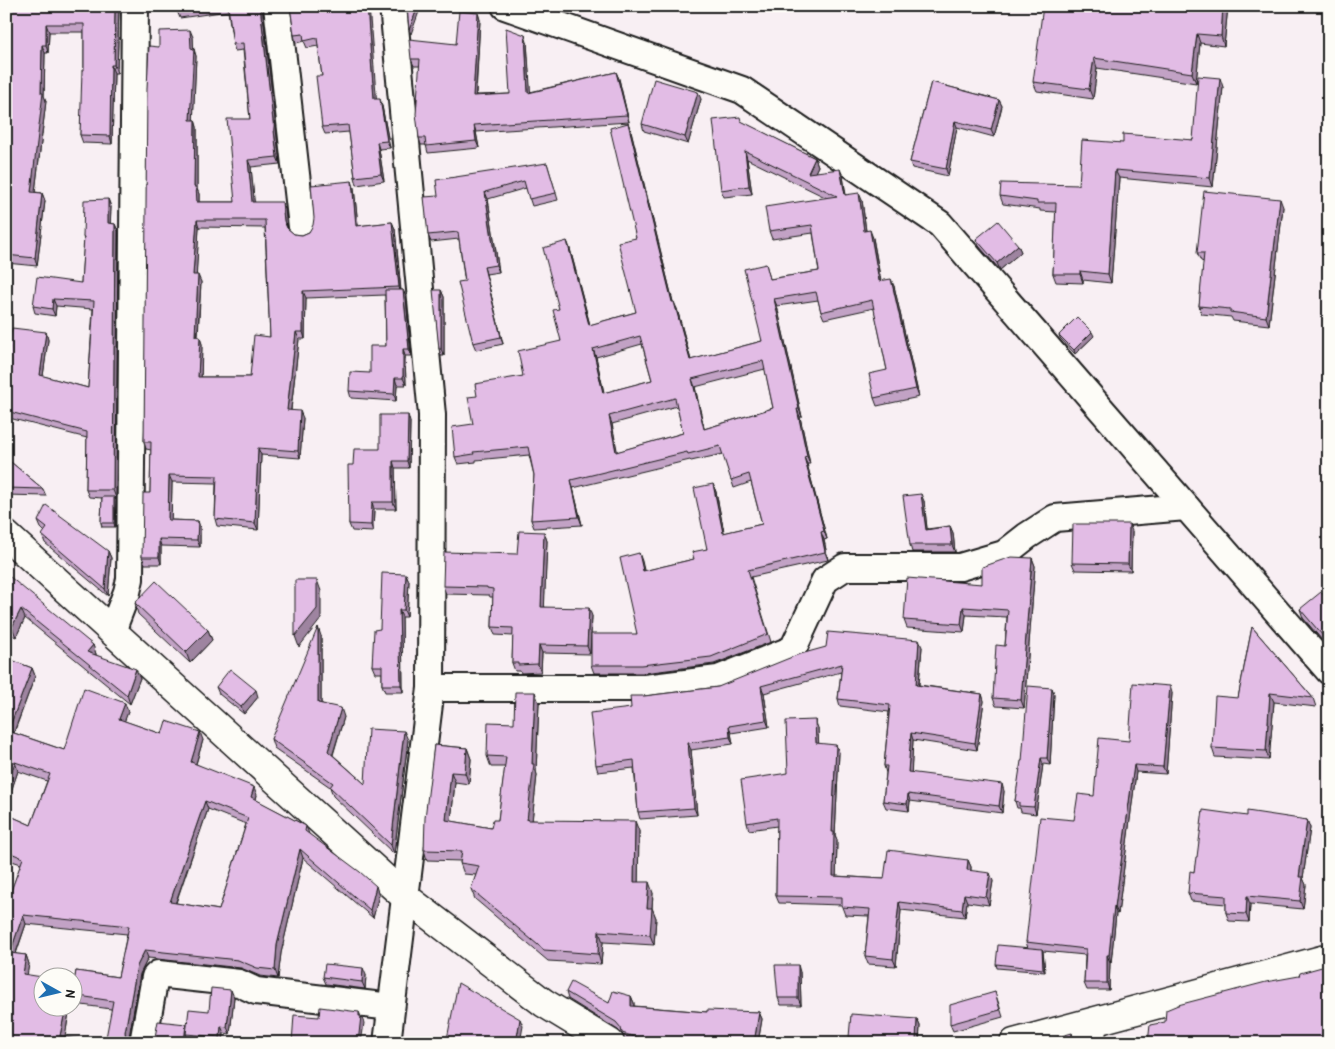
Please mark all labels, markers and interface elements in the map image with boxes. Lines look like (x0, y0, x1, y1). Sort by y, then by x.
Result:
north arrow (32, 966, 82, 1016)
text: N (61, 989, 81, 999)

